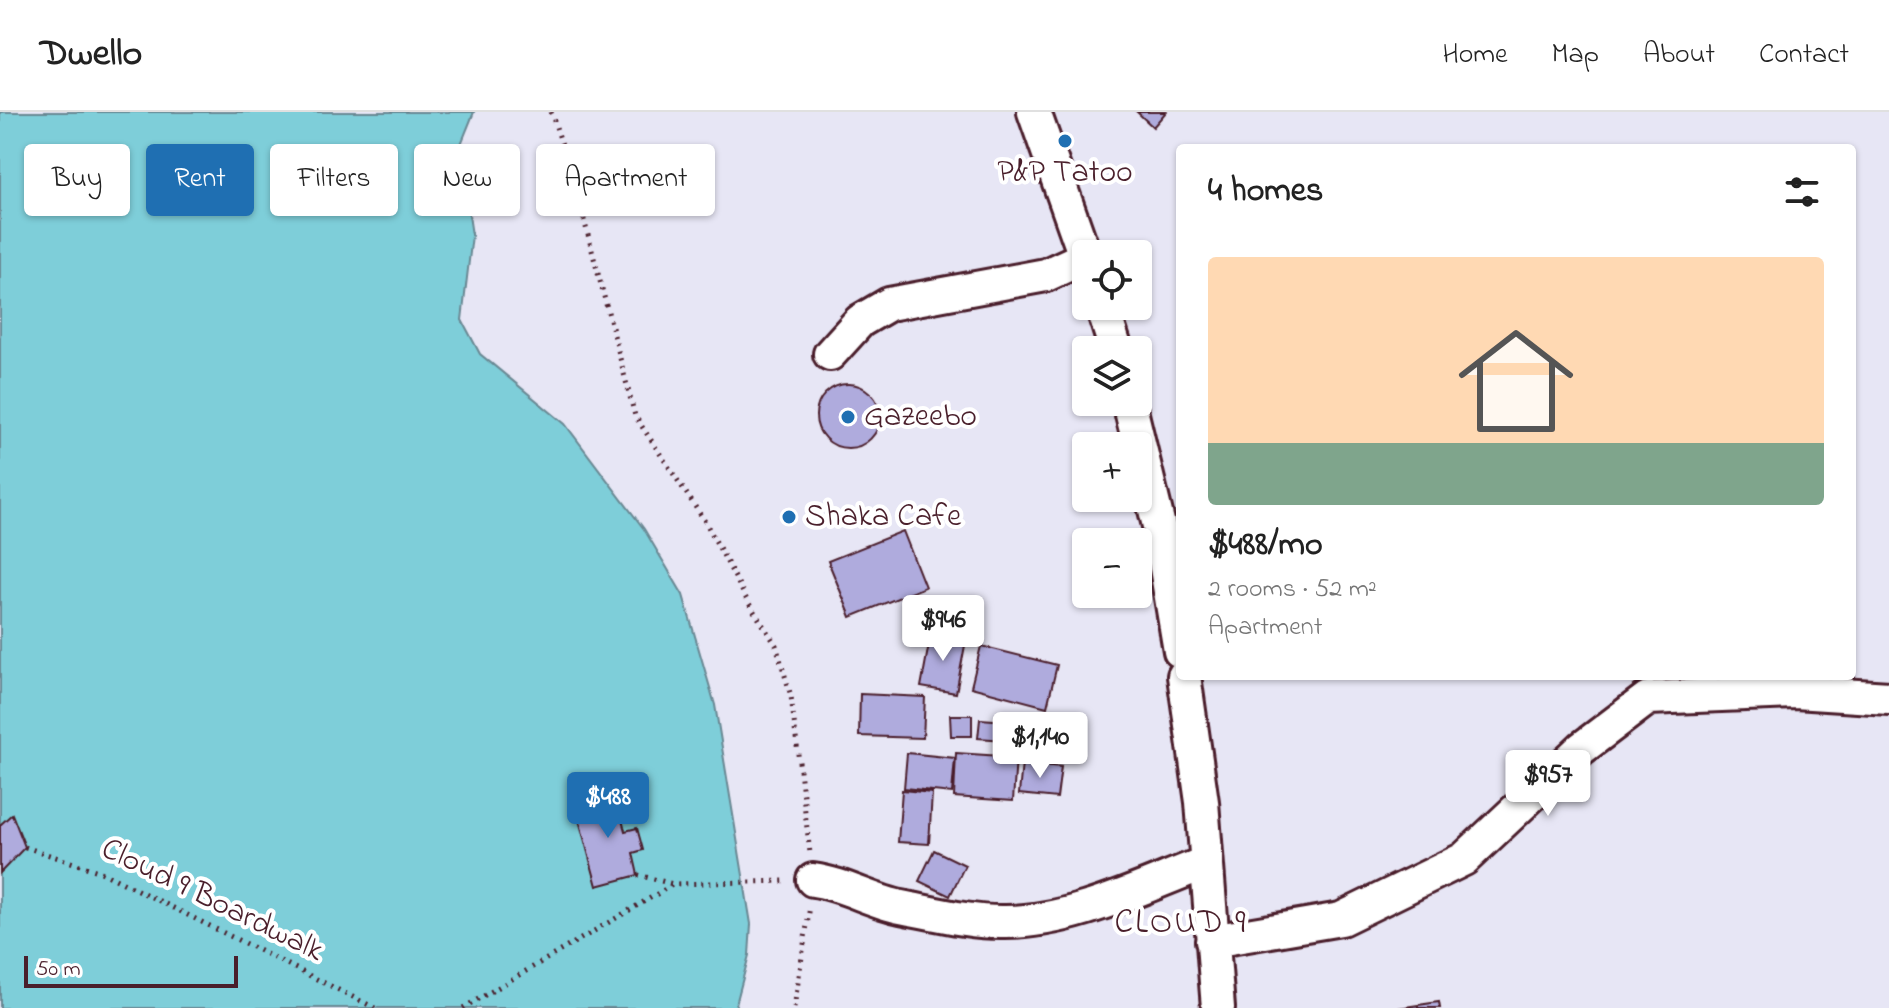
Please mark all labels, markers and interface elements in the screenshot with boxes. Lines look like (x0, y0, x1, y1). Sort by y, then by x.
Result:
text: Dwello (40, 27, 142, 83)
text: Home (1442, 35, 1508, 76)
text: Map (1552, 35, 1599, 76)
text: About (1643, 35, 1715, 76)
text: Contact (1759, 35, 1849, 76)
marker: P&P Tatoo (1056, 132, 1074, 150)
chip: Buy (24, 144, 130, 216)
chip: Rent (146, 144, 254, 216)
chip: Filters (270, 144, 398, 216)
chip: New (414, 144, 520, 216)
chip: Apartment (536, 144, 715, 216)
place label: P&P Tatoo (997, 150, 1133, 197)
text: 4 homes (1208, 167, 1323, 217)
icon: filters (1780, 170, 1824, 214)
map controls (1072, 240, 1152, 608)
button: locate (1072, 240, 1152, 320)
icon: home (1444, 309, 1588, 453)
button: layers (1072, 336, 1152, 416)
place label: Gazeebo (864, 394, 977, 441)
marker: Gazeebo (839, 408, 857, 426)
button: + (1072, 432, 1152, 512)
place label: Shaka Cafe (805, 494, 962, 541)
marker: Shaka Cafe (780, 508, 798, 526)
text: $488/mo (1208, 521, 1323, 571)
button: − (1072, 528, 1152, 608)
text: 2 rooms · 52 m² (1208, 571, 1377, 609)
pin: $946 (896, 595, 990, 663)
text: $946 (920, 602, 966, 640)
text: Apartment (1208, 609, 1322, 647)
pin: $1,140 (975, 712, 1105, 780)
text: $1,140 (1011, 719, 1069, 757)
pin: $957 (1501, 750, 1595, 818)
text: $957 (1523, 757, 1573, 795)
pin: $488 (561, 772, 655, 840)
text: $488 (585, 779, 631, 817)
street label: Cloud 9 Boardwalk (93, 827, 332, 976)
district label: CLOUD 9 (1115, 899, 1247, 949)
scale bar (24, 952, 238, 988)
text: 50 m (36, 954, 81, 986)

